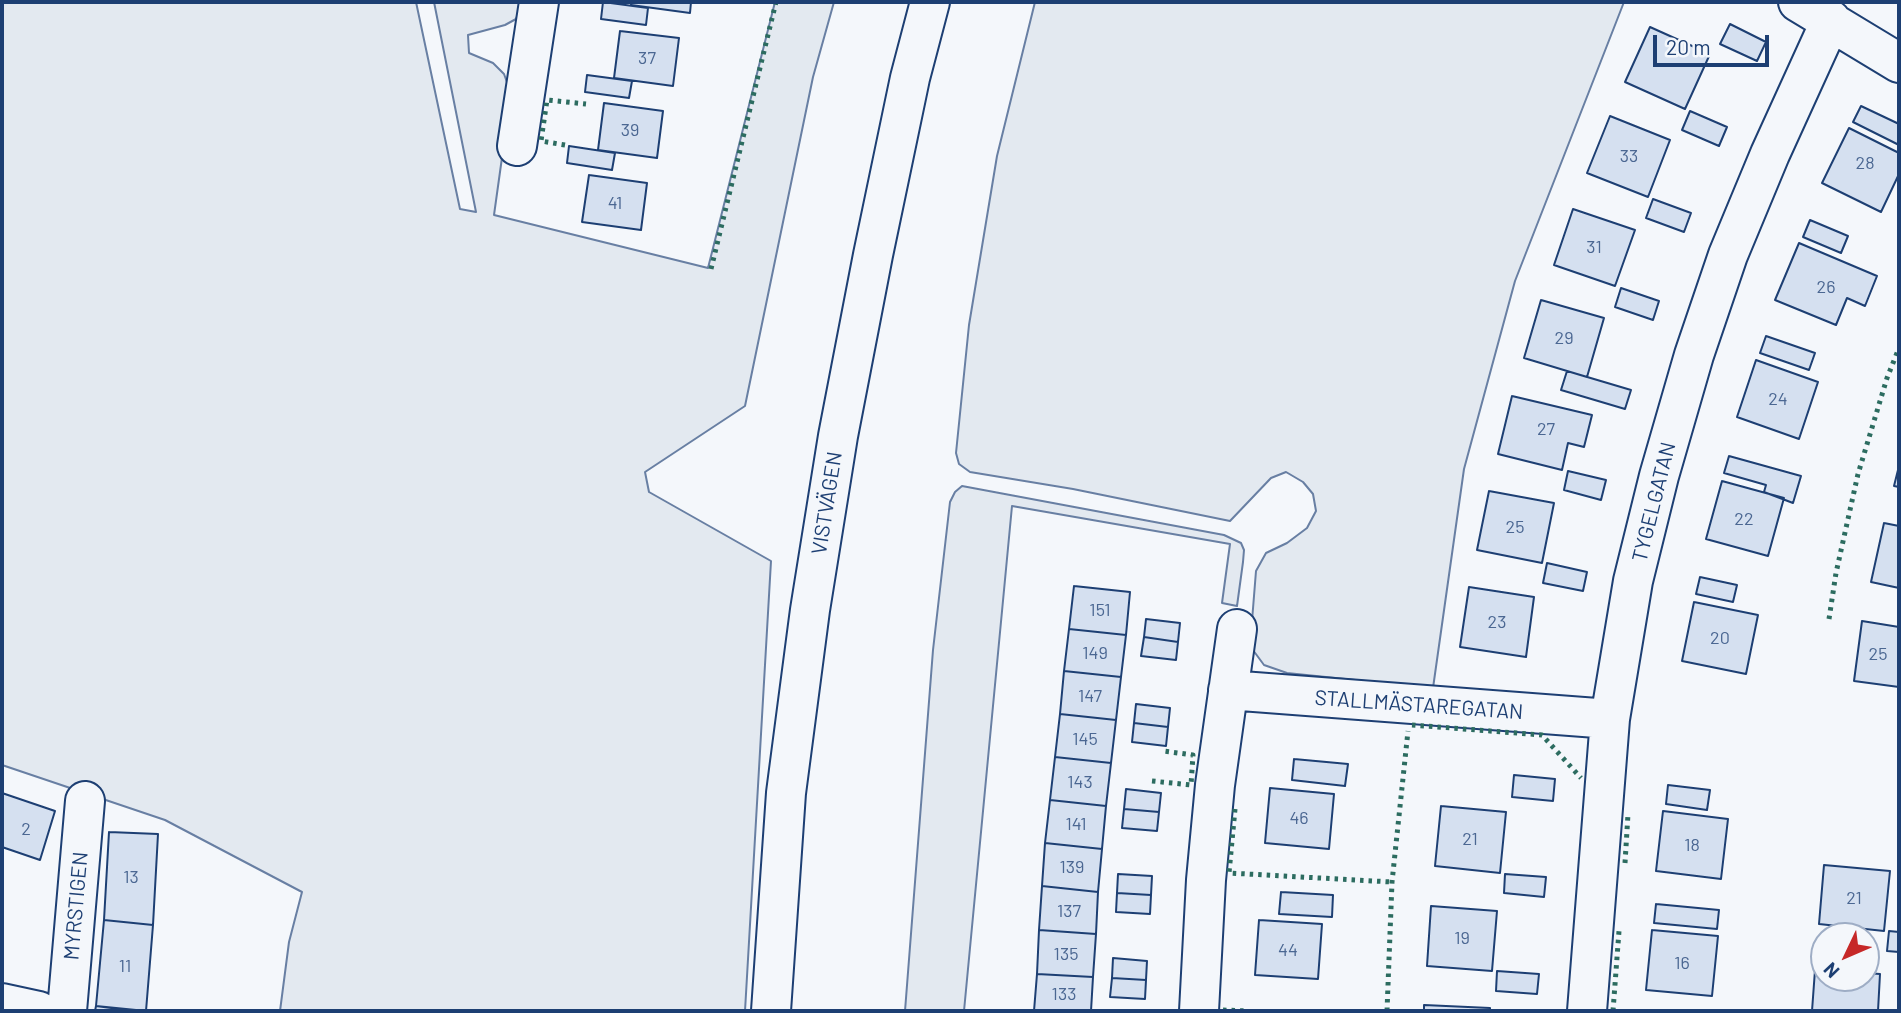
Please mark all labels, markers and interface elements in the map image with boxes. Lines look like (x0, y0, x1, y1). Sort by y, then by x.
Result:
scale bar (1656, 21, 1772, 65)
text: 20 m (1666, 34, 1711, 59)
house number: 37 (638, 47, 656, 69)
house number: 39 (621, 119, 639, 141)
house number: 33 (1620, 145, 1638, 167)
house number: 28 (1855, 152, 1875, 174)
house number: 41 (608, 192, 622, 214)
house number: 31 (1586, 236, 1602, 258)
house number: 26 (1817, 276, 1835, 298)
house number: 29 (1554, 327, 1574, 349)
house number: 24 (1768, 388, 1788, 410)
house number: 27 (1537, 418, 1555, 440)
street label: TYGELGATAN (1627, 439, 1681, 565)
street label: VISTVÄGEN (806, 450, 848, 556)
house number: 22 (1734, 508, 1754, 530)
house number: 25 (1506, 516, 1524, 538)
house number: 151 (1089, 599, 1111, 621)
house number: 23 (1488, 611, 1506, 633)
house number: 20 (1710, 627, 1730, 649)
house number: 149 (1082, 642, 1108, 664)
house number: 25 (1869, 643, 1887, 665)
house number: 147 (1078, 685, 1102, 707)
street label: STALLMÄSTAREGATAN (1314, 685, 1524, 725)
house number: 145 (1072, 728, 1098, 750)
house number: 143 (1067, 771, 1093, 793)
house number: 46 (1289, 807, 1309, 829)
house number: 141 (1066, 813, 1086, 835)
house number: 2 (21, 818, 31, 840)
house number: 21 (1462, 828, 1478, 850)
house number: 18 (1684, 834, 1700, 856)
street label: MYRSTIGEN (59, 851, 93, 961)
house number: 139 (1060, 856, 1084, 878)
house number: 13 (123, 866, 139, 888)
house number: 21 (1846, 887, 1862, 909)
house number: 137 (1057, 900, 1081, 922)
north arrow (1810, 922, 1880, 992)
house number: 19 (1454, 927, 1470, 949)
house number: 44 (1278, 939, 1298, 961)
house number: 135 (1054, 943, 1078, 965)
house number: 16 (1674, 952, 1690, 974)
house number: 11 (119, 955, 131, 977)
text: N (1818, 958, 1844, 983)
house number: 133 (1052, 983, 1076, 1005)

